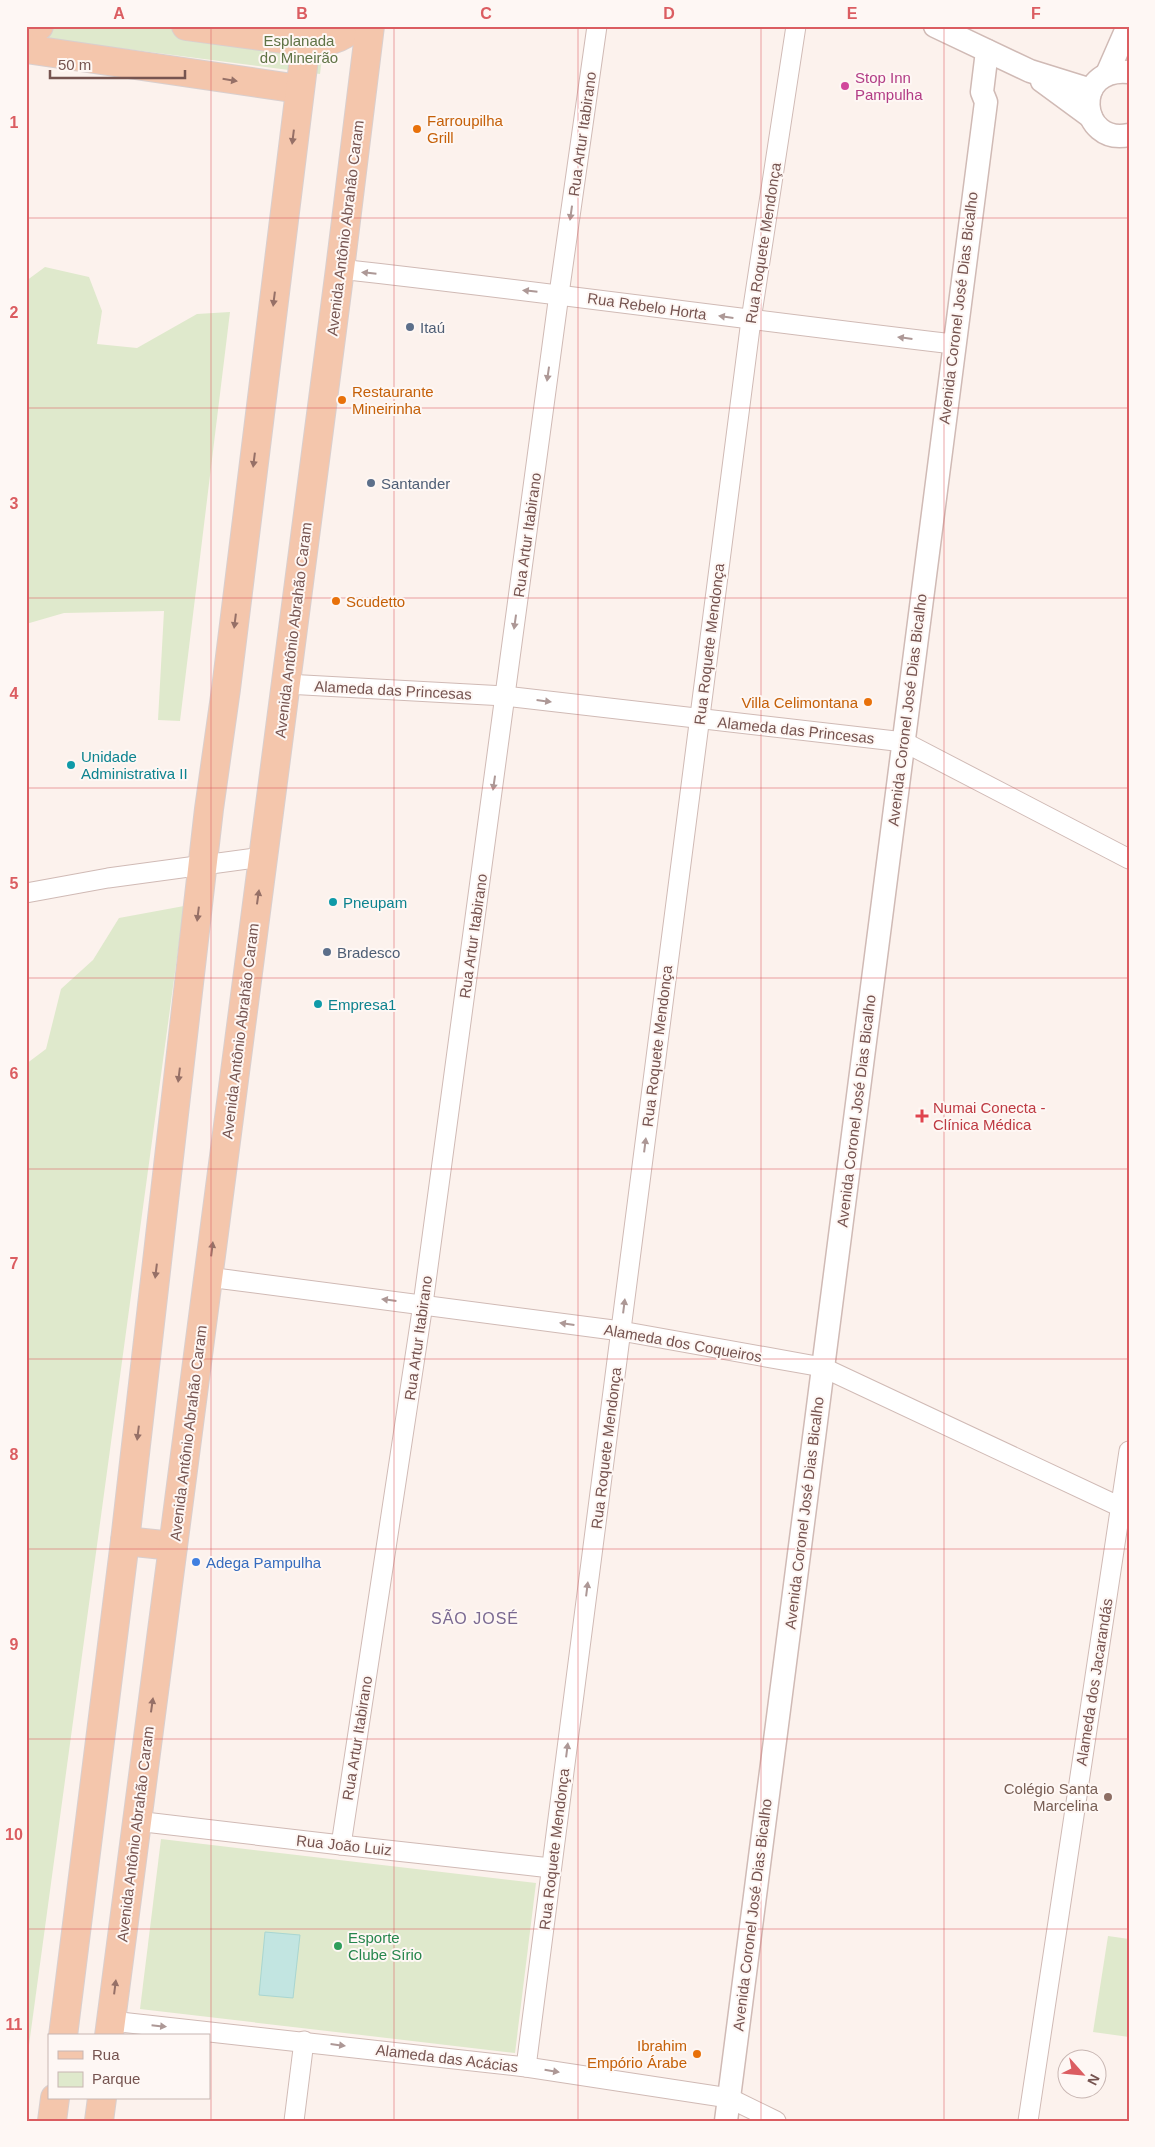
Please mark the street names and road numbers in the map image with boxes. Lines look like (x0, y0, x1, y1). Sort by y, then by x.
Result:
street label: Rua Artur Itabirano (565, 70, 599, 198)
street label: Avenida Antônio Abrahão Caram (323, 119, 367, 337)
street label: Rua Roquete Mendonça (742, 161, 784, 325)
street label: Avenida Coronel José Dias Bicalho (935, 191, 981, 425)
street label: Rua Rebelo Horta (586, 289, 708, 323)
street label: Rua Artur Itabirano (510, 471, 544, 599)
street label: Avenida Antônio Abrahão Caram (271, 521, 315, 739)
street label: Rua Roquete Mendonça (691, 562, 727, 726)
street label: Avenida Coronel José Dias Bicalho (884, 593, 930, 827)
street label: Alameda das Princesas (314, 677, 472, 703)
street label: Alameda das Princesas (717, 713, 875, 747)
street label: Rua Artur Itabirano (456, 872, 490, 1000)
street label: Avenida Antônio Abrahão Caram (218, 922, 262, 1140)
street label: Rua Roquete Mendonça (639, 964, 675, 1128)
street label: Avenida Coronel José Dias Bicalho (833, 994, 879, 1228)
street label: Rua Artur Itabirano (401, 1274, 435, 1402)
street label: Alameda dos Coqueiros (603, 1321, 763, 1365)
street label: Avenida Antônio Abrahão Caram (166, 1324, 210, 1542)
street label: Rua Roquete Mendonça (588, 1366, 624, 1530)
street label: Avenida Coronel José Dias Bicalho (781, 1396, 827, 1630)
street label: Alameda dos Jacarandás (1072, 1597, 1116, 1767)
street label: Rua Artur Itabirano (339, 1674, 375, 1802)
street label: Avenida Antônio Abrahão Caram (113, 1725, 157, 1943)
street label: Rua Roquete Mendonça (536, 1767, 572, 1931)
street label: Avenida Coronel José Dias Bicalho (729, 1798, 775, 2032)
street label: Rua João Luiz (295, 1832, 393, 1858)
street label: Alameda das Acácias (375, 2041, 519, 2075)

